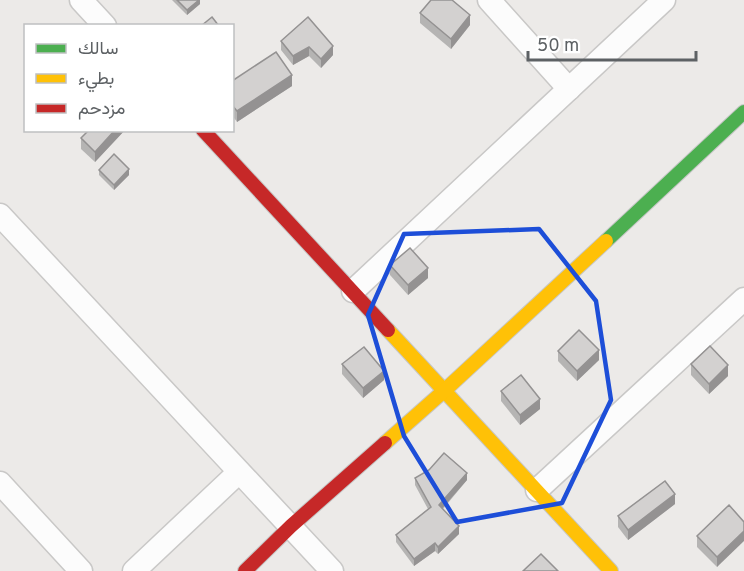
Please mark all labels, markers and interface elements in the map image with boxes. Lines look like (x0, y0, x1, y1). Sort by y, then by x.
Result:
legend (24, 24, 234, 132)
scale bar (528, 24, 696, 62)
text: 50 m (537, 35, 579, 58)
text: سالك (78, 38, 118, 61)
text: بطيء (78, 68, 114, 93)
text: مزدحم (78, 98, 125, 121)

